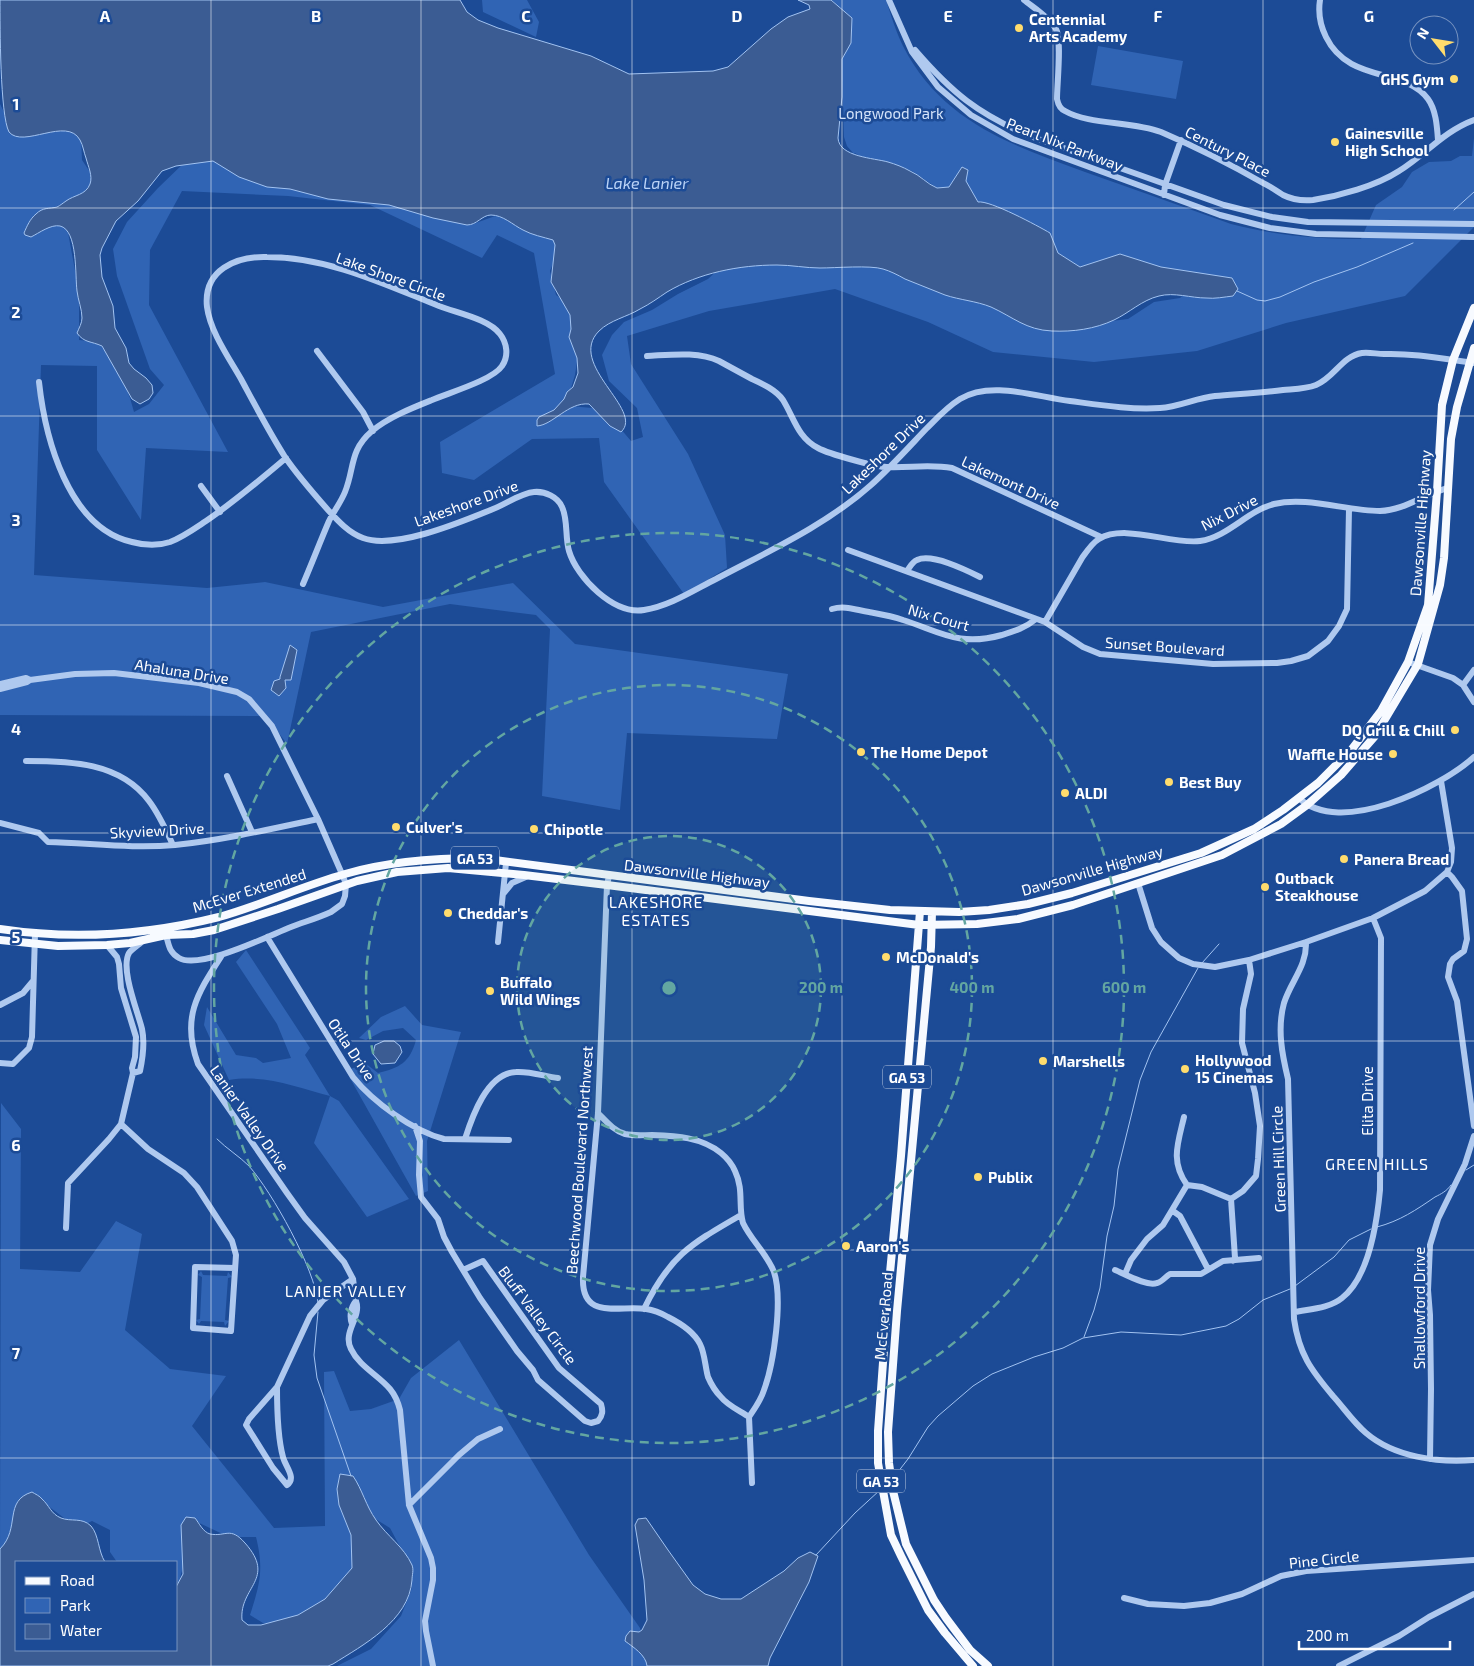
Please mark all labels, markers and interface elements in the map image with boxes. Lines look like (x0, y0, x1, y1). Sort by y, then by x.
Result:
text: A (100, 6, 111, 25)
text: B (311, 6, 321, 25)
text: C (521, 6, 531, 25)
text: D (732, 6, 743, 25)
text: E (943, 6, 953, 25)
text: F (1154, 6, 1163, 25)
text: G (1364, 6, 1374, 25)
place label: Centennial Arts Academy (1029, 10, 1128, 46)
north arrow (1409, 15, 1459, 65)
marker: Centennial Arts Academy (1013, 22, 1025, 34)
text: N (1413, 24, 1432, 42)
place label: GHS Gym (1380, 70, 1444, 89)
marker: GHS Gym (1448, 73, 1460, 85)
text: 1 (13, 94, 19, 113)
park label: Longwood Park (838, 104, 944, 122)
street label: Pearl Nix Parkway (1004, 114, 1126, 175)
street label: Century Place (1182, 122, 1274, 180)
place label: Gainesville High School (1345, 124, 1429, 159)
marker: Gainesville High School (1329, 136, 1341, 148)
water label: Lake Lanier (605, 173, 689, 192)
street label: Lake Shore Circle (334, 248, 448, 304)
text: 2 (11, 302, 21, 321)
street label: Lakeshore Drive (838, 409, 928, 497)
street label: Dawsonville Highway (1406, 449, 1434, 597)
street label: Lakemont Drive (959, 451, 1063, 513)
street label: Lakeshore Drive (412, 476, 520, 530)
street label: Nix Drive (1198, 490, 1260, 534)
text: 3 (11, 510, 21, 529)
street label: Nix Court (906, 600, 972, 634)
street label: Sunset Boulevard (1105, 633, 1225, 659)
street label: Ahaluna Drive (134, 655, 230, 687)
text: 4 (11, 719, 21, 738)
place label: DQ Grill & Chill (1342, 721, 1445, 740)
marker: DQ Grill & Chill (1449, 724, 1461, 736)
place label: The Home Depot (871, 743, 988, 761)
place label: Waffle House (1288, 745, 1383, 763)
marker: The Home Depot (855, 746, 867, 758)
marker: Waffle House (1387, 748, 1399, 760)
place label: Best Buy (1179, 773, 1242, 792)
marker: Best Buy (1163, 776, 1175, 788)
place label: ALDI (1075, 784, 1107, 802)
marker: ALDI (1059, 787, 1071, 799)
place label: Culver's (406, 818, 463, 836)
street label: Skyview Drive (109, 819, 205, 841)
place label: Chipotle (544, 820, 603, 838)
marker: Culver's (390, 821, 402, 833)
marker: Chipotle (528, 823, 540, 835)
street label: Dawsonville Highway (1019, 841, 1165, 899)
road number: GA 53 (451, 846, 499, 870)
place label: Panera Bread (1354, 850, 1449, 868)
marker: Panera Bread (1338, 853, 1350, 865)
street label: Dawsonville Highway (623, 855, 771, 891)
street label: McEver Extended (190, 864, 308, 916)
place label: Outback Steakhouse (1275, 869, 1358, 904)
marker: Outback Steakhouse (1259, 881, 1271, 893)
district label: LAKESHORE ESTATES (609, 892, 703, 929)
place label: Cheddar's (458, 904, 528, 922)
marker: Cheddar's (442, 907, 454, 919)
text: 5 (12, 927, 21, 946)
place label: McDonald's (896, 948, 979, 966)
marker: McDonald's (880, 951, 892, 963)
place label: Buffalo Wild Wings (500, 973, 580, 1008)
text: 200 m (799, 978, 843, 996)
text: 400 m (950, 978, 994, 996)
text: 600 m (1102, 978, 1146, 996)
centre of rings (660, 979, 678, 997)
marker: Buffalo Wild Wings (484, 985, 496, 997)
street label: Otila Drive (325, 1014, 379, 1084)
street label: Beechwood Boulevard Northwest (562, 1045, 596, 1275)
place label: Hollywood 15 Cinemas (1195, 1051, 1273, 1086)
place label: Marshells (1053, 1052, 1125, 1070)
marker: Marshells (1037, 1055, 1049, 1067)
street label: Lanier Valley Drive (207, 1061, 293, 1175)
marker: Hollywood 15 Cinemas (1179, 1063, 1191, 1075)
road number: GA 53 (883, 1066, 931, 1088)
street label: Elita Drive (1358, 1066, 1376, 1136)
street label: Green Hill Circle (1267, 1105, 1289, 1213)
text: 6 (11, 1135, 21, 1154)
district label: GREEN HILLS (1325, 1154, 1429, 1173)
place label: Publix (988, 1168, 1033, 1186)
marker: Publix (972, 1171, 984, 1183)
place label: Aaron's (856, 1237, 910, 1255)
marker: Aaron's (840, 1240, 852, 1252)
street label: Shallowford Drive (1410, 1247, 1428, 1369)
street label: Bluff Valley Circle (495, 1262, 581, 1368)
street label: McEver Road (870, 1271, 896, 1361)
district label: LANIER VALLEY (285, 1281, 407, 1300)
text: 7 (12, 1343, 21, 1362)
road number: GA 53 (857, 1470, 905, 1492)
street label: Pine Circle (1288, 1546, 1360, 1572)
legend (15, 1561, 178, 1651)
text: Road (60, 1571, 95, 1589)
text: Park (60, 1596, 91, 1614)
scale bar (1299, 1618, 1450, 1650)
text: Water (60, 1621, 102, 1639)
text: 200 m (1306, 1626, 1349, 1644)

